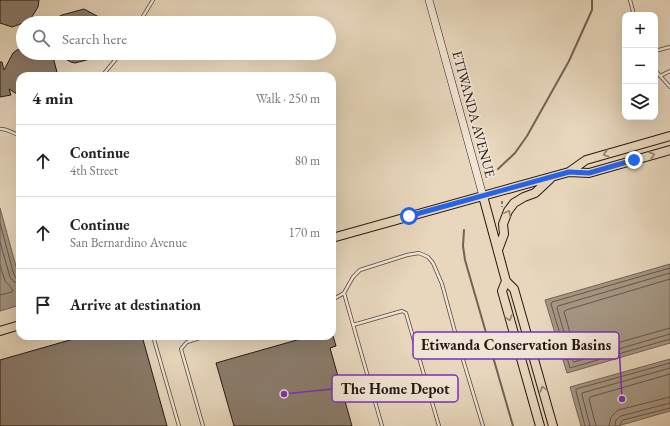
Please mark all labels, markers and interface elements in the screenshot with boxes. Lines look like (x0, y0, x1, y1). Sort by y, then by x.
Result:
map controls (622, 12, 658, 120)
button: + (622, 12, 658, 48)
search box (16, 16, 336, 60)
icon: search (30, 27, 52, 49)
text: Search here (62, 29, 127, 48)
button: − (622, 48, 658, 84)
street label: ETIWANDA AVENUE (448, 49, 500, 180)
button: layers (622, 84, 658, 120)
text: 4 min (32, 87, 73, 109)
text: Walk · 250 m (256, 90, 320, 107)
text: Continue (70, 143, 130, 162)
one-way arrow (602, 149, 609, 158)
icon: ahead (32, 150, 54, 172)
route end (625, 151, 643, 169)
one-way arrow (649, 151, 656, 160)
text: 80 m (295, 152, 320, 169)
text: 4th Street (70, 162, 118, 179)
route start (400, 207, 418, 225)
one-way arrow (503, 210, 510, 217)
text: Continue (70, 215, 130, 234)
icon: ahead (32, 222, 54, 244)
text: 170 m (289, 224, 320, 241)
text: San Bernardino Avenue (70, 234, 187, 251)
icon: arrive (32, 294, 54, 316)
text: Arrive at destination (70, 295, 201, 314)
one-way arrow (504, 314, 513, 321)
callout: Etiwanda Conservation Basins (413, 332, 619, 359)
text: Etiwanda Conservation Basins (421, 335, 611, 354)
callout: The Home Depot (332, 375, 458, 402)
text: The Home Depot (340, 379, 450, 398)
one-way arrow (539, 385, 548, 392)

